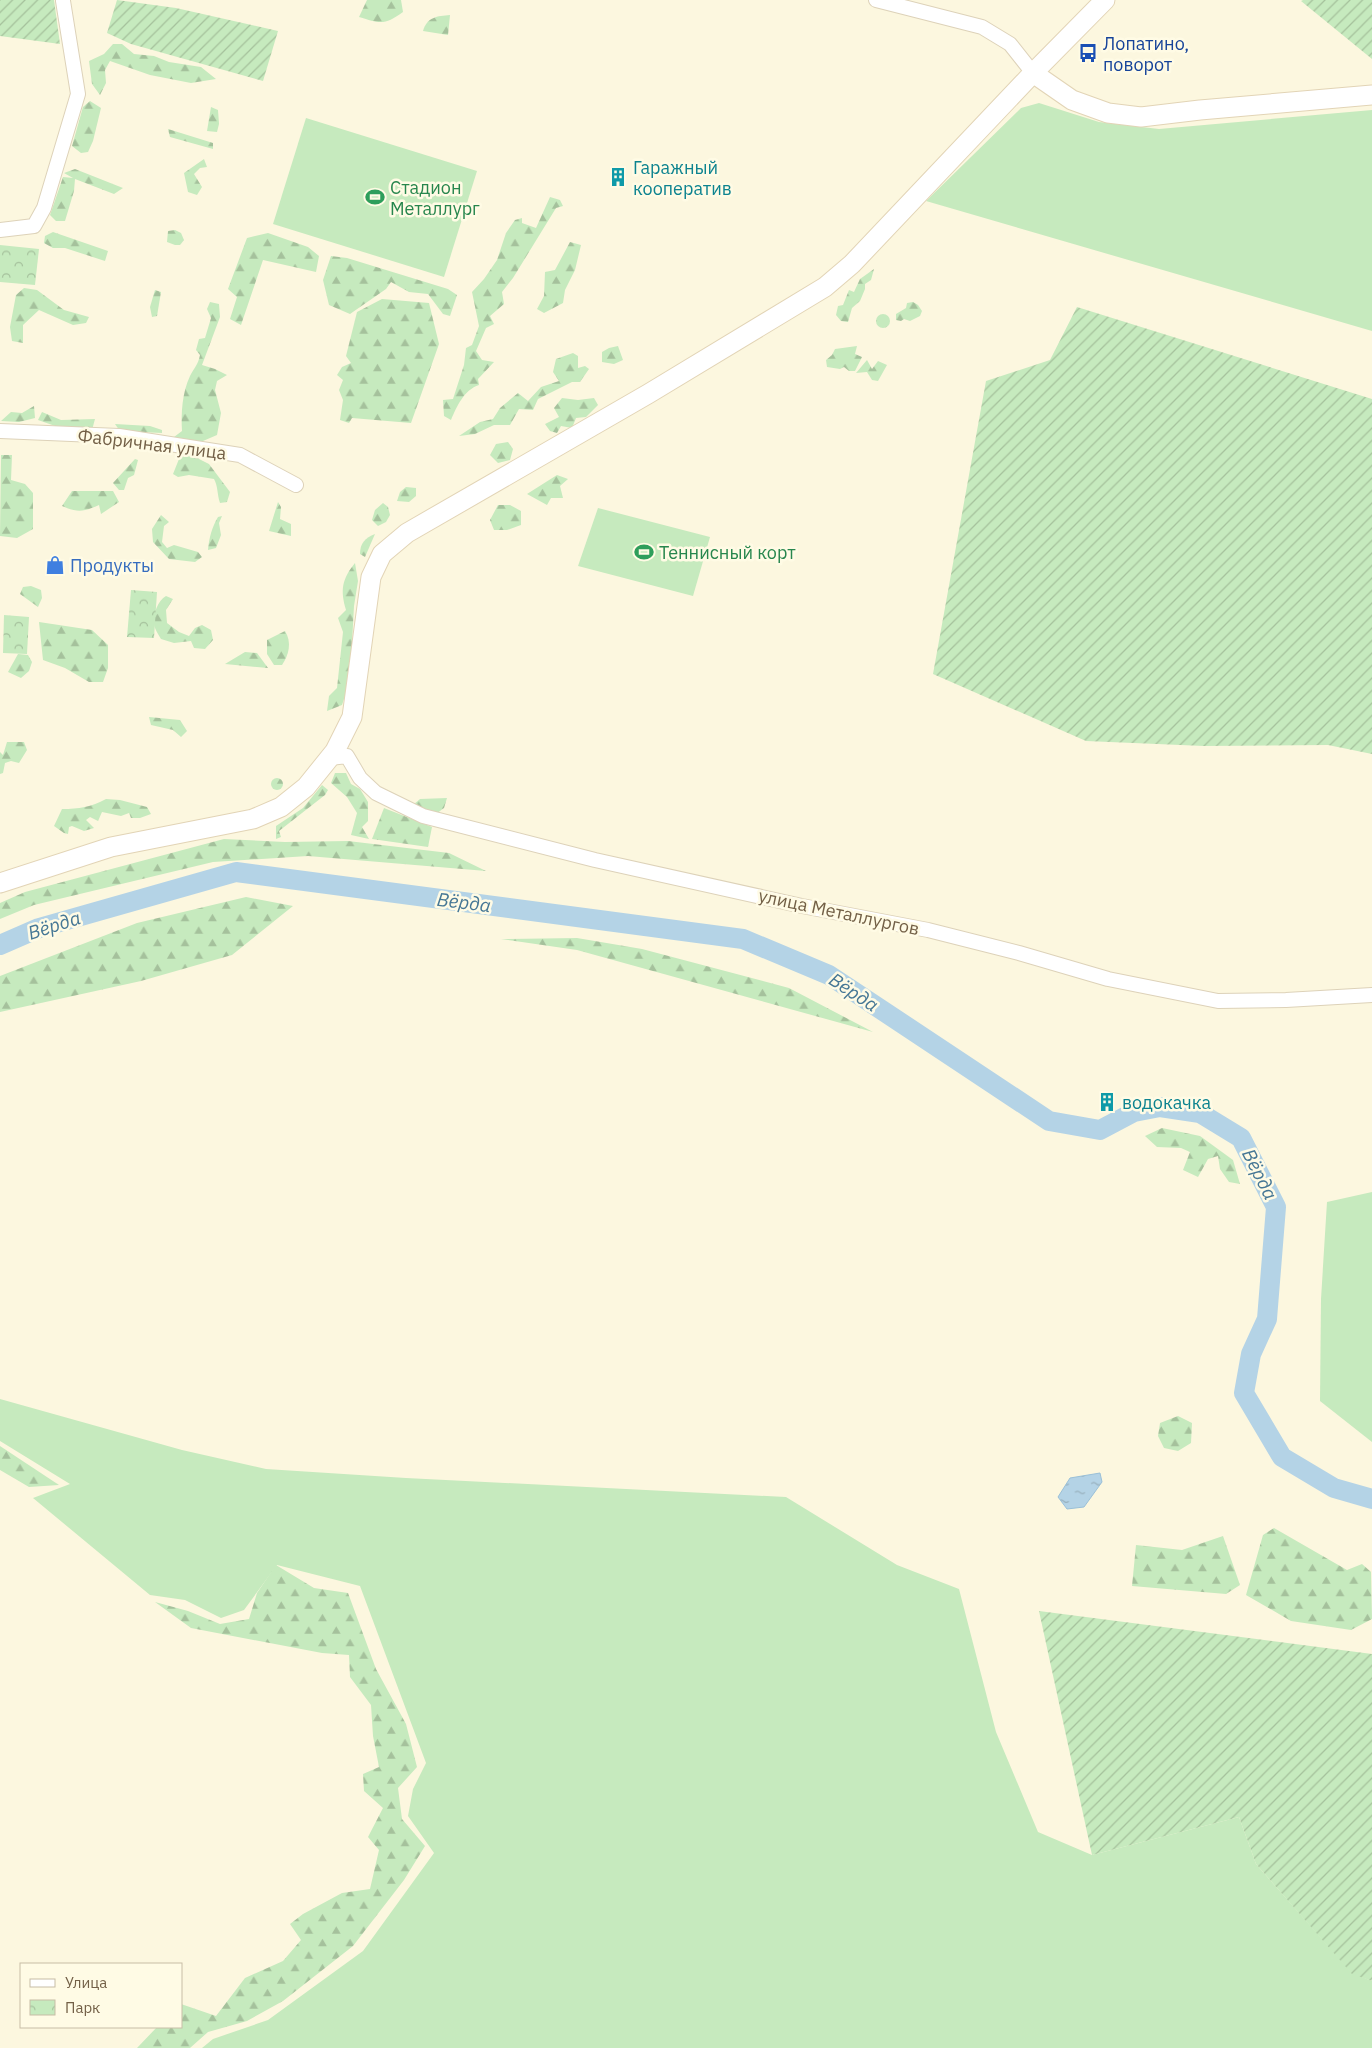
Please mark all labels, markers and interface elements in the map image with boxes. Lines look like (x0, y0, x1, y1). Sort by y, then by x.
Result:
place label: Лопатино, поворот (1103, 32, 1189, 76)
bus stop icon: Лопатино, поворот (1077, 42, 1099, 64)
place label: Гаражный кооператив (633, 156, 732, 200)
building icon: Гаражный кооператив (607, 166, 629, 188)
place label: Стадион Металлург (390, 176, 480, 220)
sports icon: Стадион Металлург (364, 186, 386, 208)
street label: Фабричная улица (76, 423, 228, 465)
sports icon: Теннисный корт (633, 541, 655, 563)
place label: Теннисный корт (659, 541, 796, 564)
shop icon: Продукты (44, 554, 66, 576)
place label: Продукты (70, 554, 154, 577)
street label: улица Металлургов (756, 884, 922, 940)
water label: Вёрда (436, 887, 492, 917)
water label: Вёрда (25, 905, 83, 945)
water label: Вёрда (825, 967, 883, 1017)
building icon: водокачка (1096, 1091, 1118, 1113)
place label: водокачка (1122, 1091, 1211, 1114)
water label: Вёрда (1237, 1144, 1283, 1204)
legend (20, 1963, 182, 2028)
text: Улица (65, 1973, 107, 1992)
text: Парк (65, 1998, 100, 2017)

